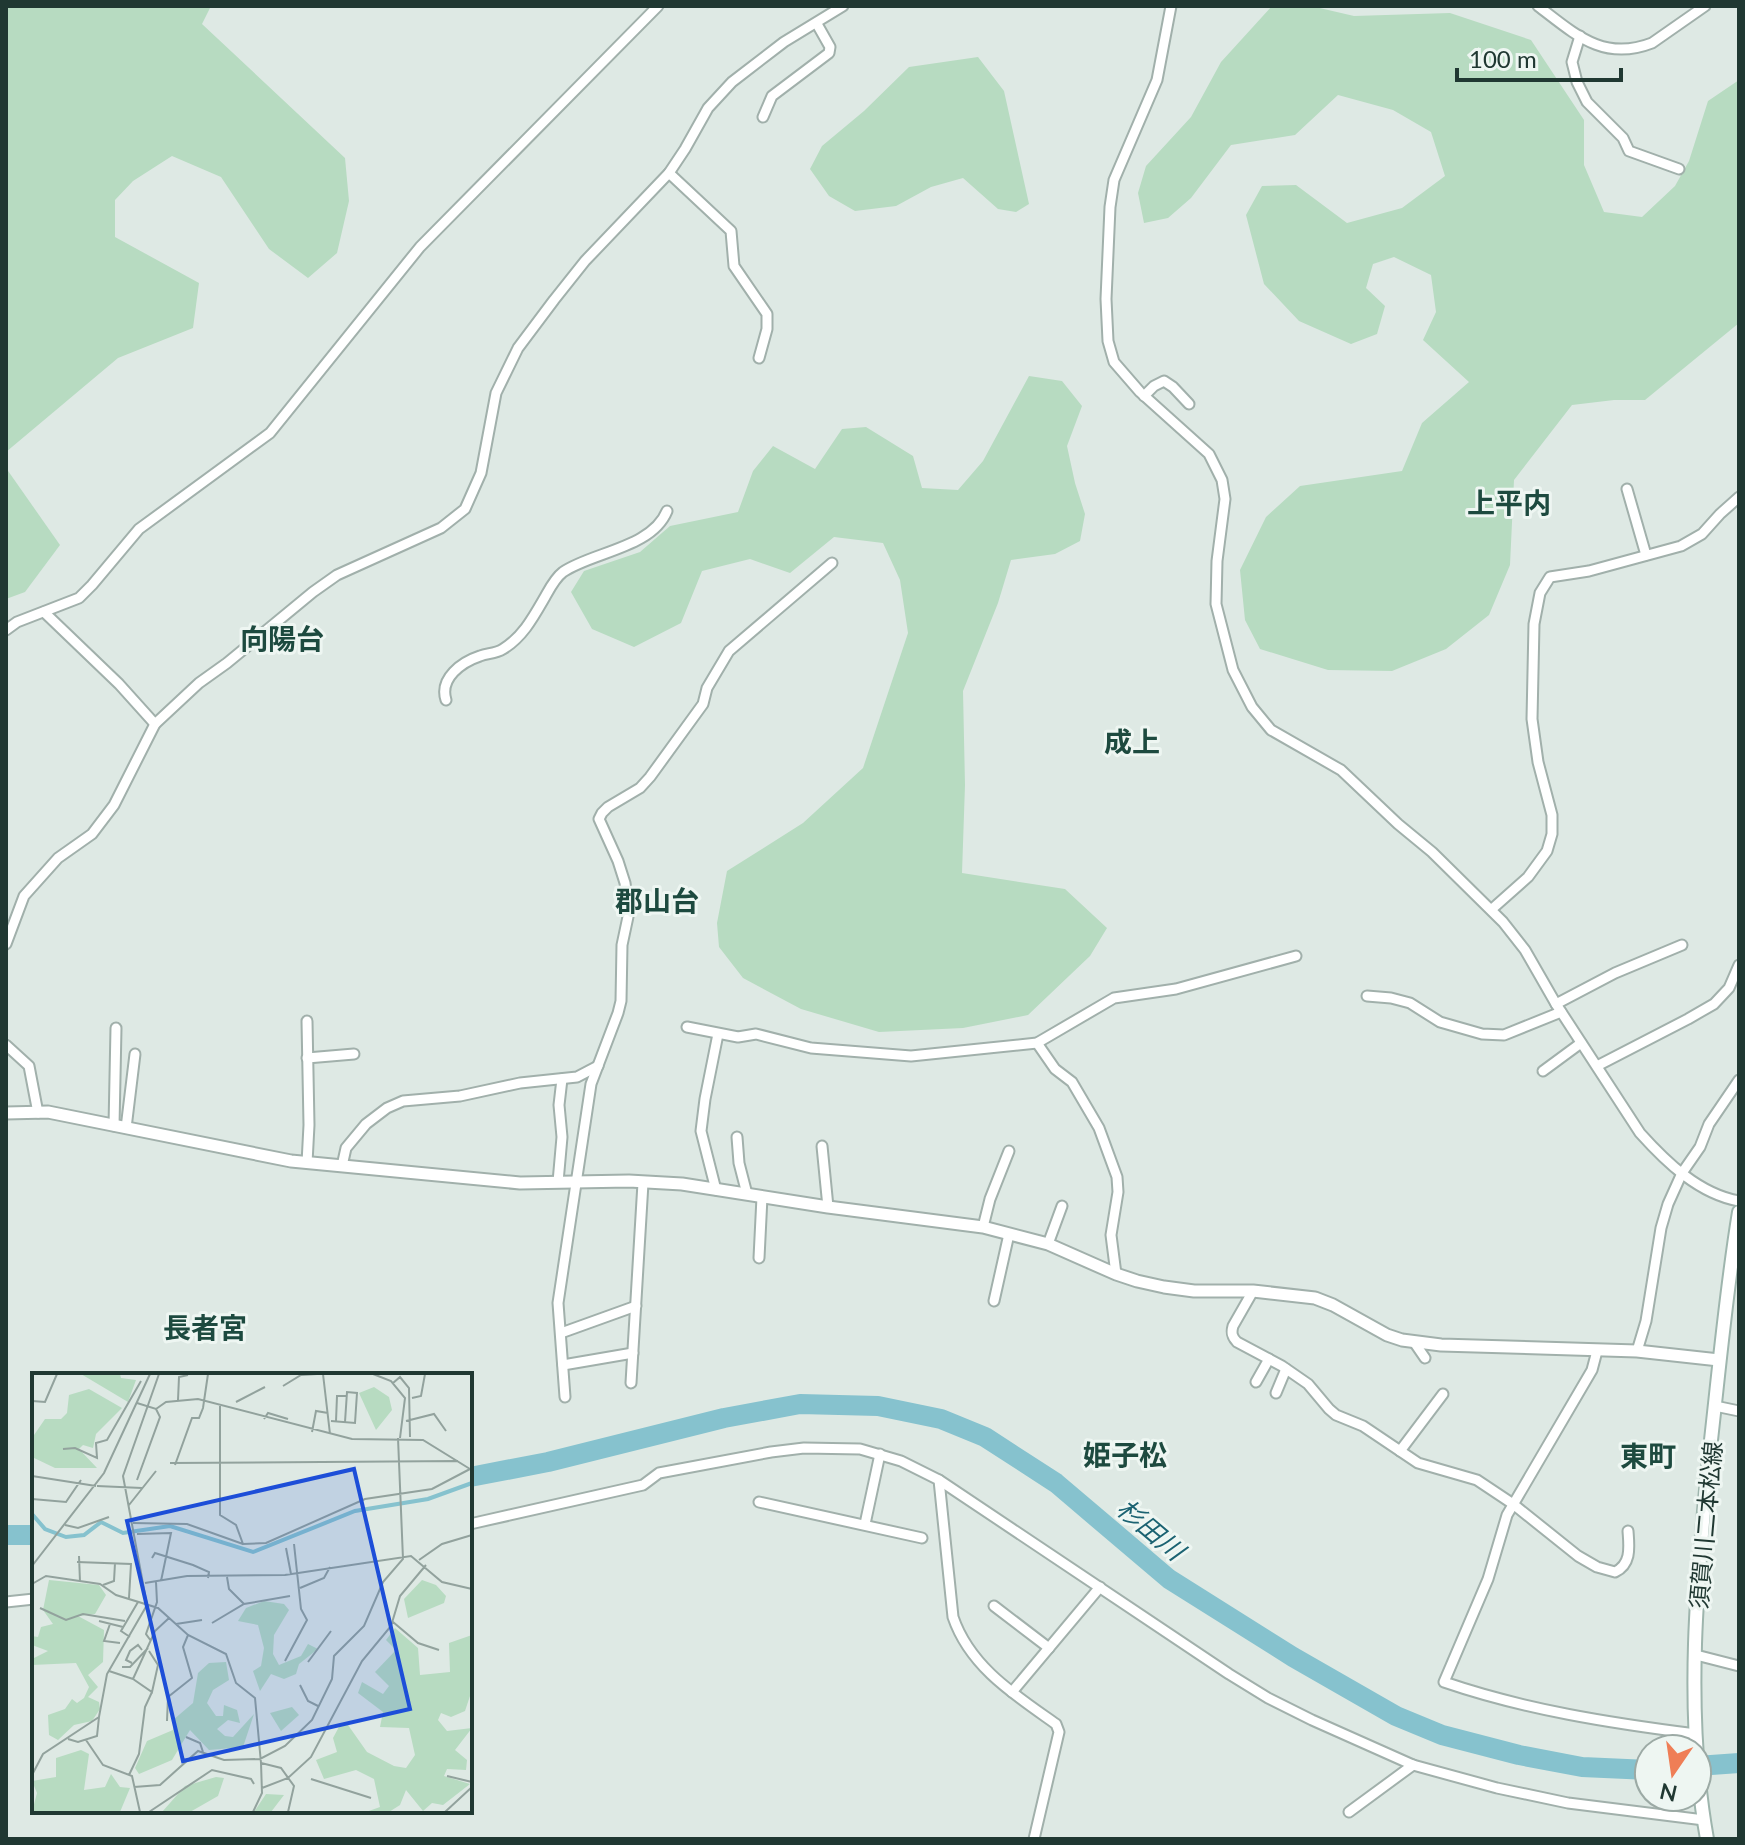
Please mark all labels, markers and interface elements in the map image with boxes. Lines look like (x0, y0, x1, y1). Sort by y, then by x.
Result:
scale bar (1457, 32, 1621, 82)
text: 100 m (1469, 44, 1537, 73)
district label: 上平内 (1467, 485, 1551, 519)
district label: 向陽台 (240, 621, 324, 655)
district label: 成上 (1104, 724, 1160, 758)
district label: 郡山台 (615, 883, 699, 917)
district label: 長者宮 (163, 1310, 247, 1344)
inset map (32, 1373, 472, 1813)
district label: 姫子松 (1083, 1437, 1167, 1471)
district label: 東町 (1620, 1438, 1676, 1472)
street label: 須賀川二本松線 (1683, 1440, 1727, 1610)
water label: 杉田川 (1111, 1492, 1193, 1568)
north arrow (1633, 1733, 1713, 1813)
text: N (1657, 1778, 1680, 1808)

